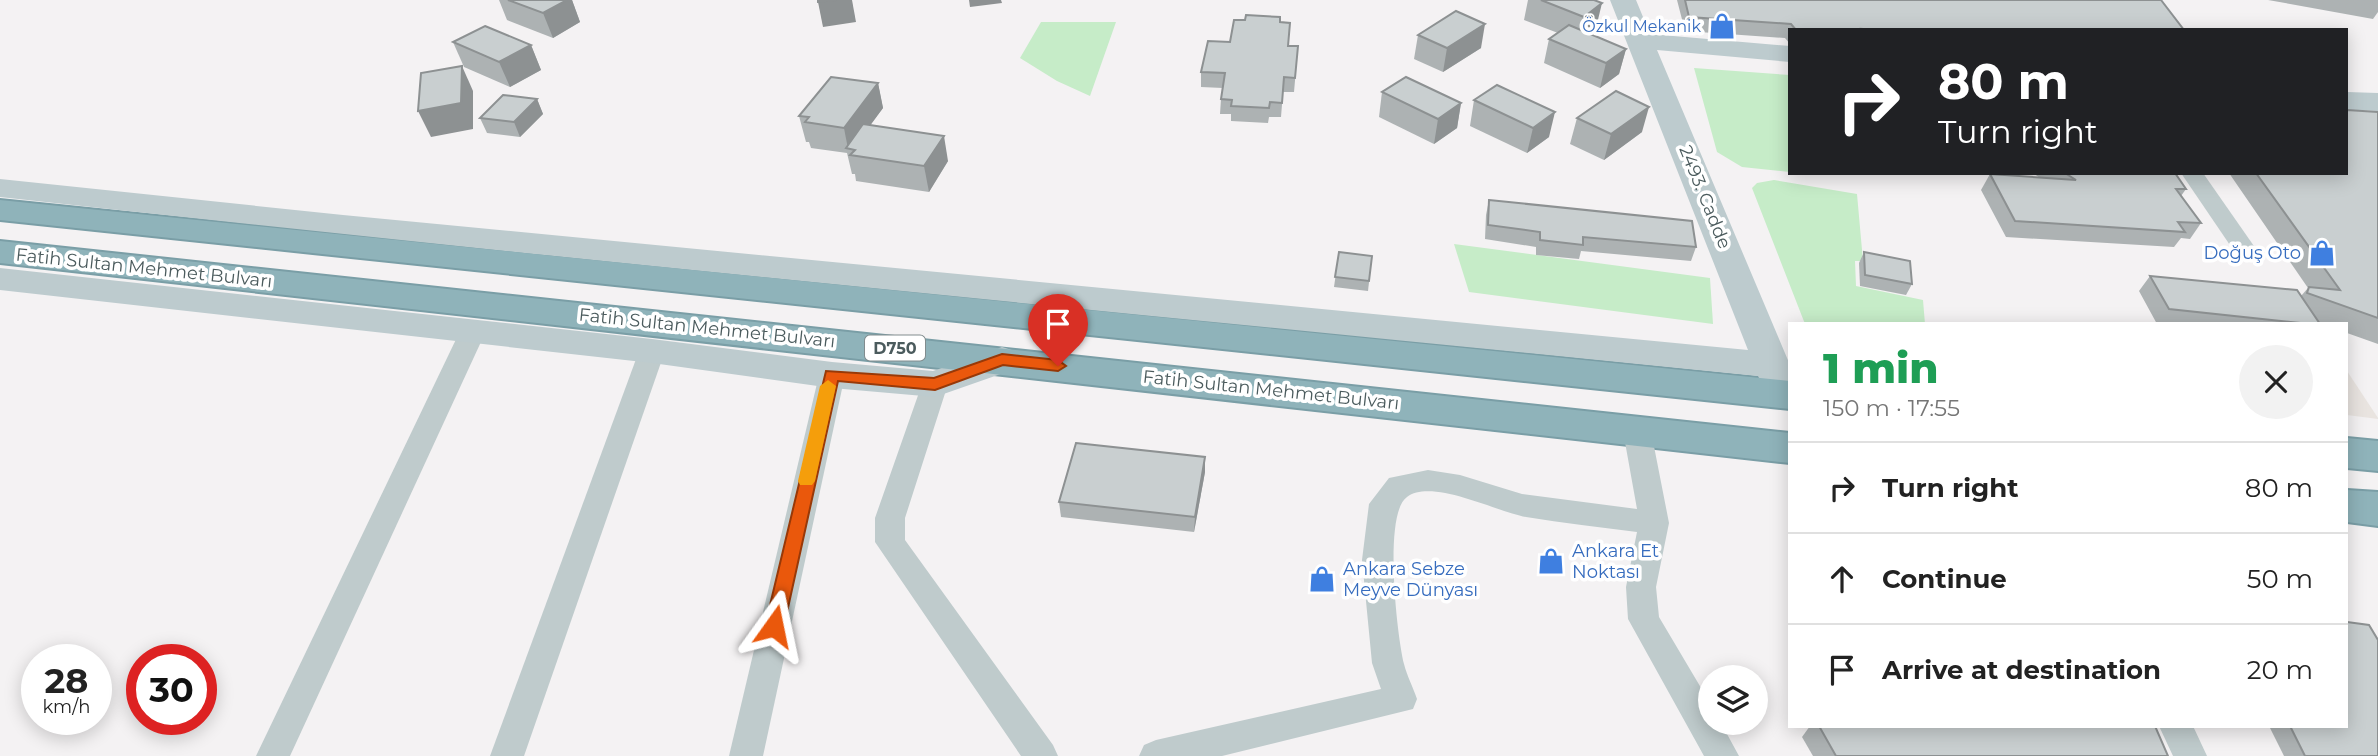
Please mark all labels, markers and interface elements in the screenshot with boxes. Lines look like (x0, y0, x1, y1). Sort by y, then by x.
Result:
shop icon: Özkul Mekanik (1707, 11, 1737, 41)
place label: Özkul Mekanik (1582, 16, 1701, 36)
text: 80 m (1938, 52, 2069, 111)
icon: right (1823, 56, 1914, 147)
text: Turn right (1938, 112, 2098, 151)
street label: 2493. Cadde (1674, 142, 1736, 252)
shop icon: Doğuş Oto (2307, 238, 2337, 268)
place label: Doğuş Oto (2203, 242, 2301, 264)
street label: Fatih Sultan Mehmet Bulvarı (15, 244, 273, 292)
pin (1028, 294, 1088, 366)
street label: Fatih Sultan Mehmet Bulvarı (578, 304, 836, 352)
icon: arrive (1039, 305, 1077, 343)
road number: D750 (865, 336, 925, 360)
text: 1 min (1823, 342, 1939, 394)
button: close (2239, 345, 2313, 419)
street label: Fatih Sultan Mehmet Bulvarı (1142, 366, 1400, 414)
text: 150 m · 17:55 (1823, 394, 1960, 422)
icon: right (1823, 469, 1861, 507)
text: Turn right (1882, 472, 2018, 504)
text: 80 m (2245, 472, 2313, 504)
place label: Ankara Et Noktası (1572, 540, 1659, 583)
shop icon: Ankara Et Noktası (1536, 546, 1566, 576)
place label: Ankara Sebze Meyve Dünyası (1343, 558, 1478, 601)
icon: ahead (1823, 560, 1861, 598)
text: Continue (1882, 563, 2007, 595)
text: 50 m (2247, 563, 2313, 595)
shop icon: Ankara Sebze Meyve Dünyası (1307, 564, 1337, 594)
position arrow (737, 589, 811, 663)
speed limit sign: 30 (126, 644, 217, 735)
icon: arrive (1823, 651, 1861, 689)
text: Arrive at destination (1882, 654, 2161, 686)
text: 20 m (2247, 654, 2313, 686)
text: 28 (45, 659, 88, 702)
map controls (1698, 665, 1768, 735)
button: layers (1698, 665, 1768, 735)
text: km/h (42, 696, 91, 718)

